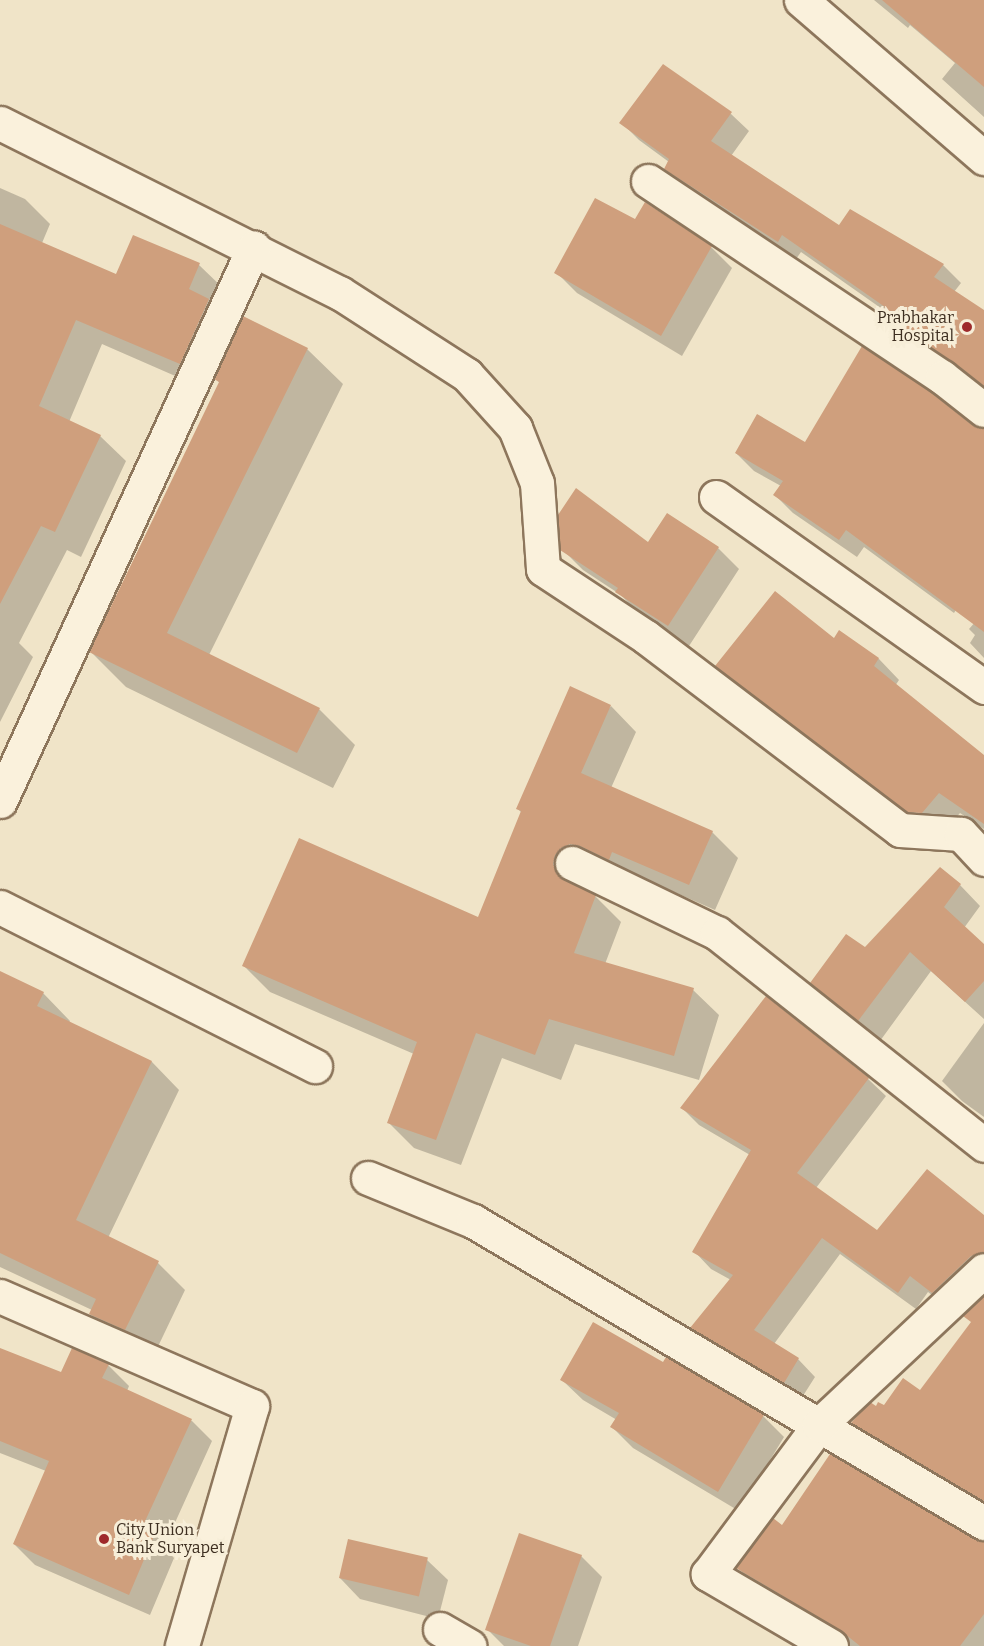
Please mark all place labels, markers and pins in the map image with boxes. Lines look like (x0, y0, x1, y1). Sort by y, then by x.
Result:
place label: Prabhakar Hospital (877, 308, 954, 346)
marker: Prabhakar Hospital (958, 318, 976, 336)
place label: City Union Bank Suryapet (116, 1520, 225, 1558)
marker: City Union Bank Suryapet (97, 1532, 111, 1546)

